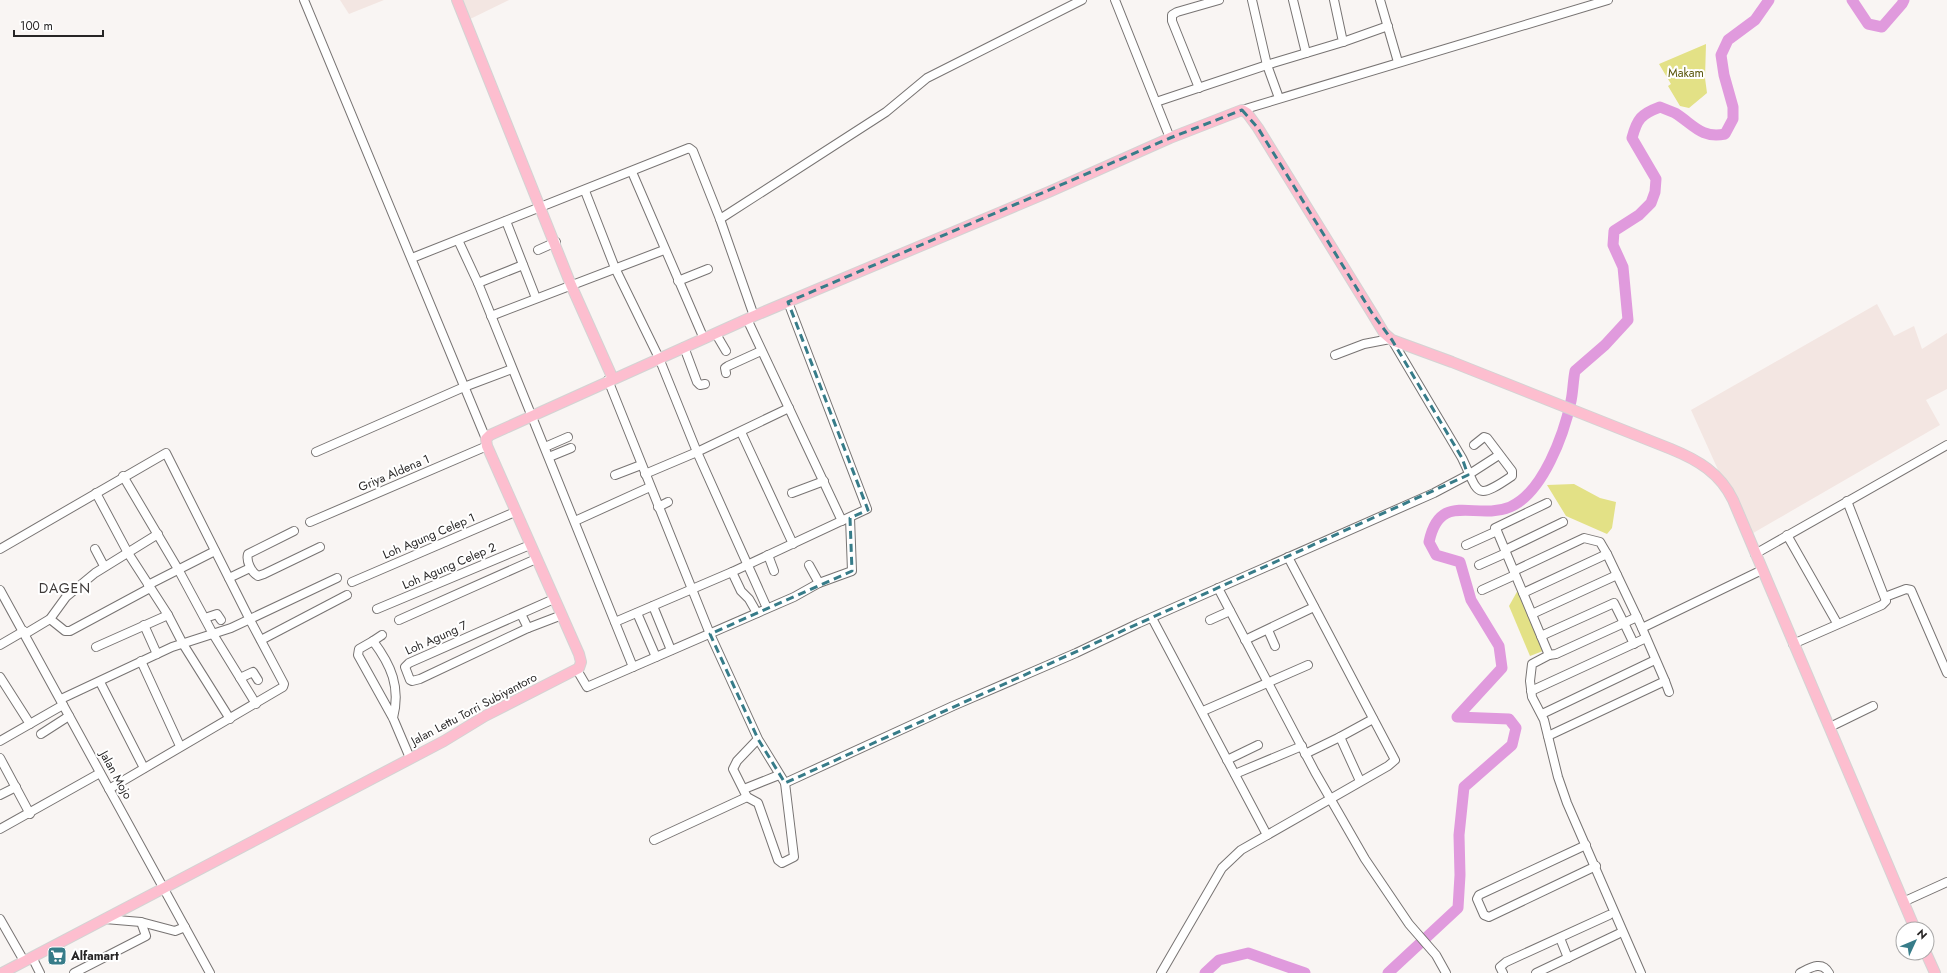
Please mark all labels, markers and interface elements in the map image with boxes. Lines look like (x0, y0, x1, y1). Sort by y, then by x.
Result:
scale bar (14, 12, 103, 38)
text: 100 m (20, 17, 53, 35)
park label: Makam (1668, 64, 1704, 82)
street label: Griya Aldena 1 (356, 450, 432, 496)
street label: Loh Agung Celep 1 (380, 508, 478, 564)
street label: Loh Agung Celep 2 (399, 538, 499, 594)
district label: DAGEN (39, 578, 91, 598)
street label: Loh Agung 7 (402, 616, 470, 660)
street label: Jalan Lettu Torri Subiyantoro (406, 668, 541, 751)
street label: Jalan Mojo (94, 746, 137, 803)
north arrow (1895, 921, 1935, 961)
text: N (1913, 925, 1931, 943)
supermarket icon: Alfamart (46, 945, 68, 967)
place label: Alfamart (70, 947, 119, 965)

